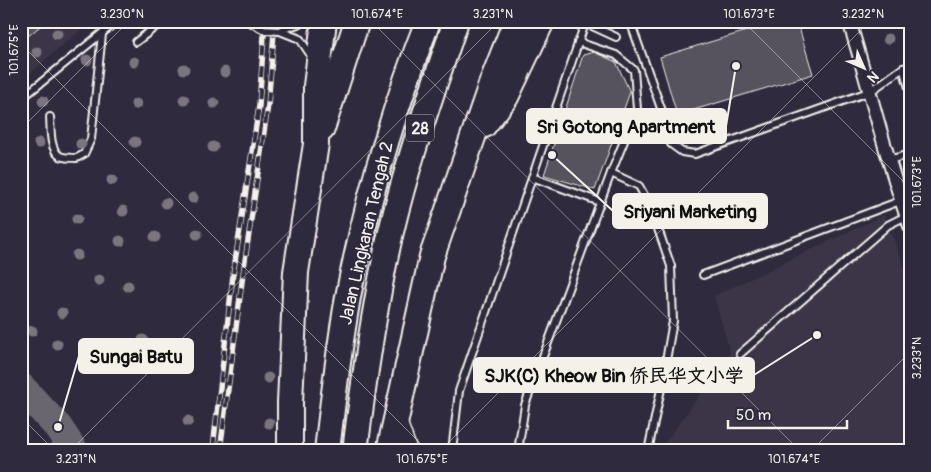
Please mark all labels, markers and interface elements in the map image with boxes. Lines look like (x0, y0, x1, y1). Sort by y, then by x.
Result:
text: 3.230°N (100, 7, 144, 22)
text: 101.674°E (351, 7, 403, 22)
text: 3.231°N (473, 7, 513, 22)
text: 101.673°E (723, 7, 775, 22)
text: 3.232°N (842, 7, 884, 22)
text: 101.675°E (7, 24, 22, 76)
north arrow (838, 42, 888, 92)
text: N (863, 67, 882, 86)
callout: Sri Gotong Apartment (527, 109, 726, 143)
road number: 28 (406, 115, 434, 142)
text: Sri Gotong Apartment (537, 115, 717, 139)
street label: Jalan Lingkaran Tengah 2 (334, 139, 399, 327)
text: 101.673°E (910, 156, 925, 208)
callout: Sriyani Marketing (613, 194, 767, 228)
text: Sriyani Marketing (623, 200, 757, 224)
text: 3.233°N (910, 337, 925, 379)
callout: Sungai Batu (79, 339, 193, 373)
text: Sungai Batu (89, 345, 183, 369)
callout: SJK(C) Kheow Bin 侨民华文小学 (474, 358, 754, 392)
text: SJK(C) Kheow Bin 侨民华文小学 (484, 364, 744, 388)
scale bar (728, 397, 847, 429)
text: 50 m (736, 406, 771, 425)
text: 3.231°N (56, 452, 96, 467)
text: 101.675°E (396, 452, 448, 467)
text: 101.674°E (768, 452, 820, 467)

